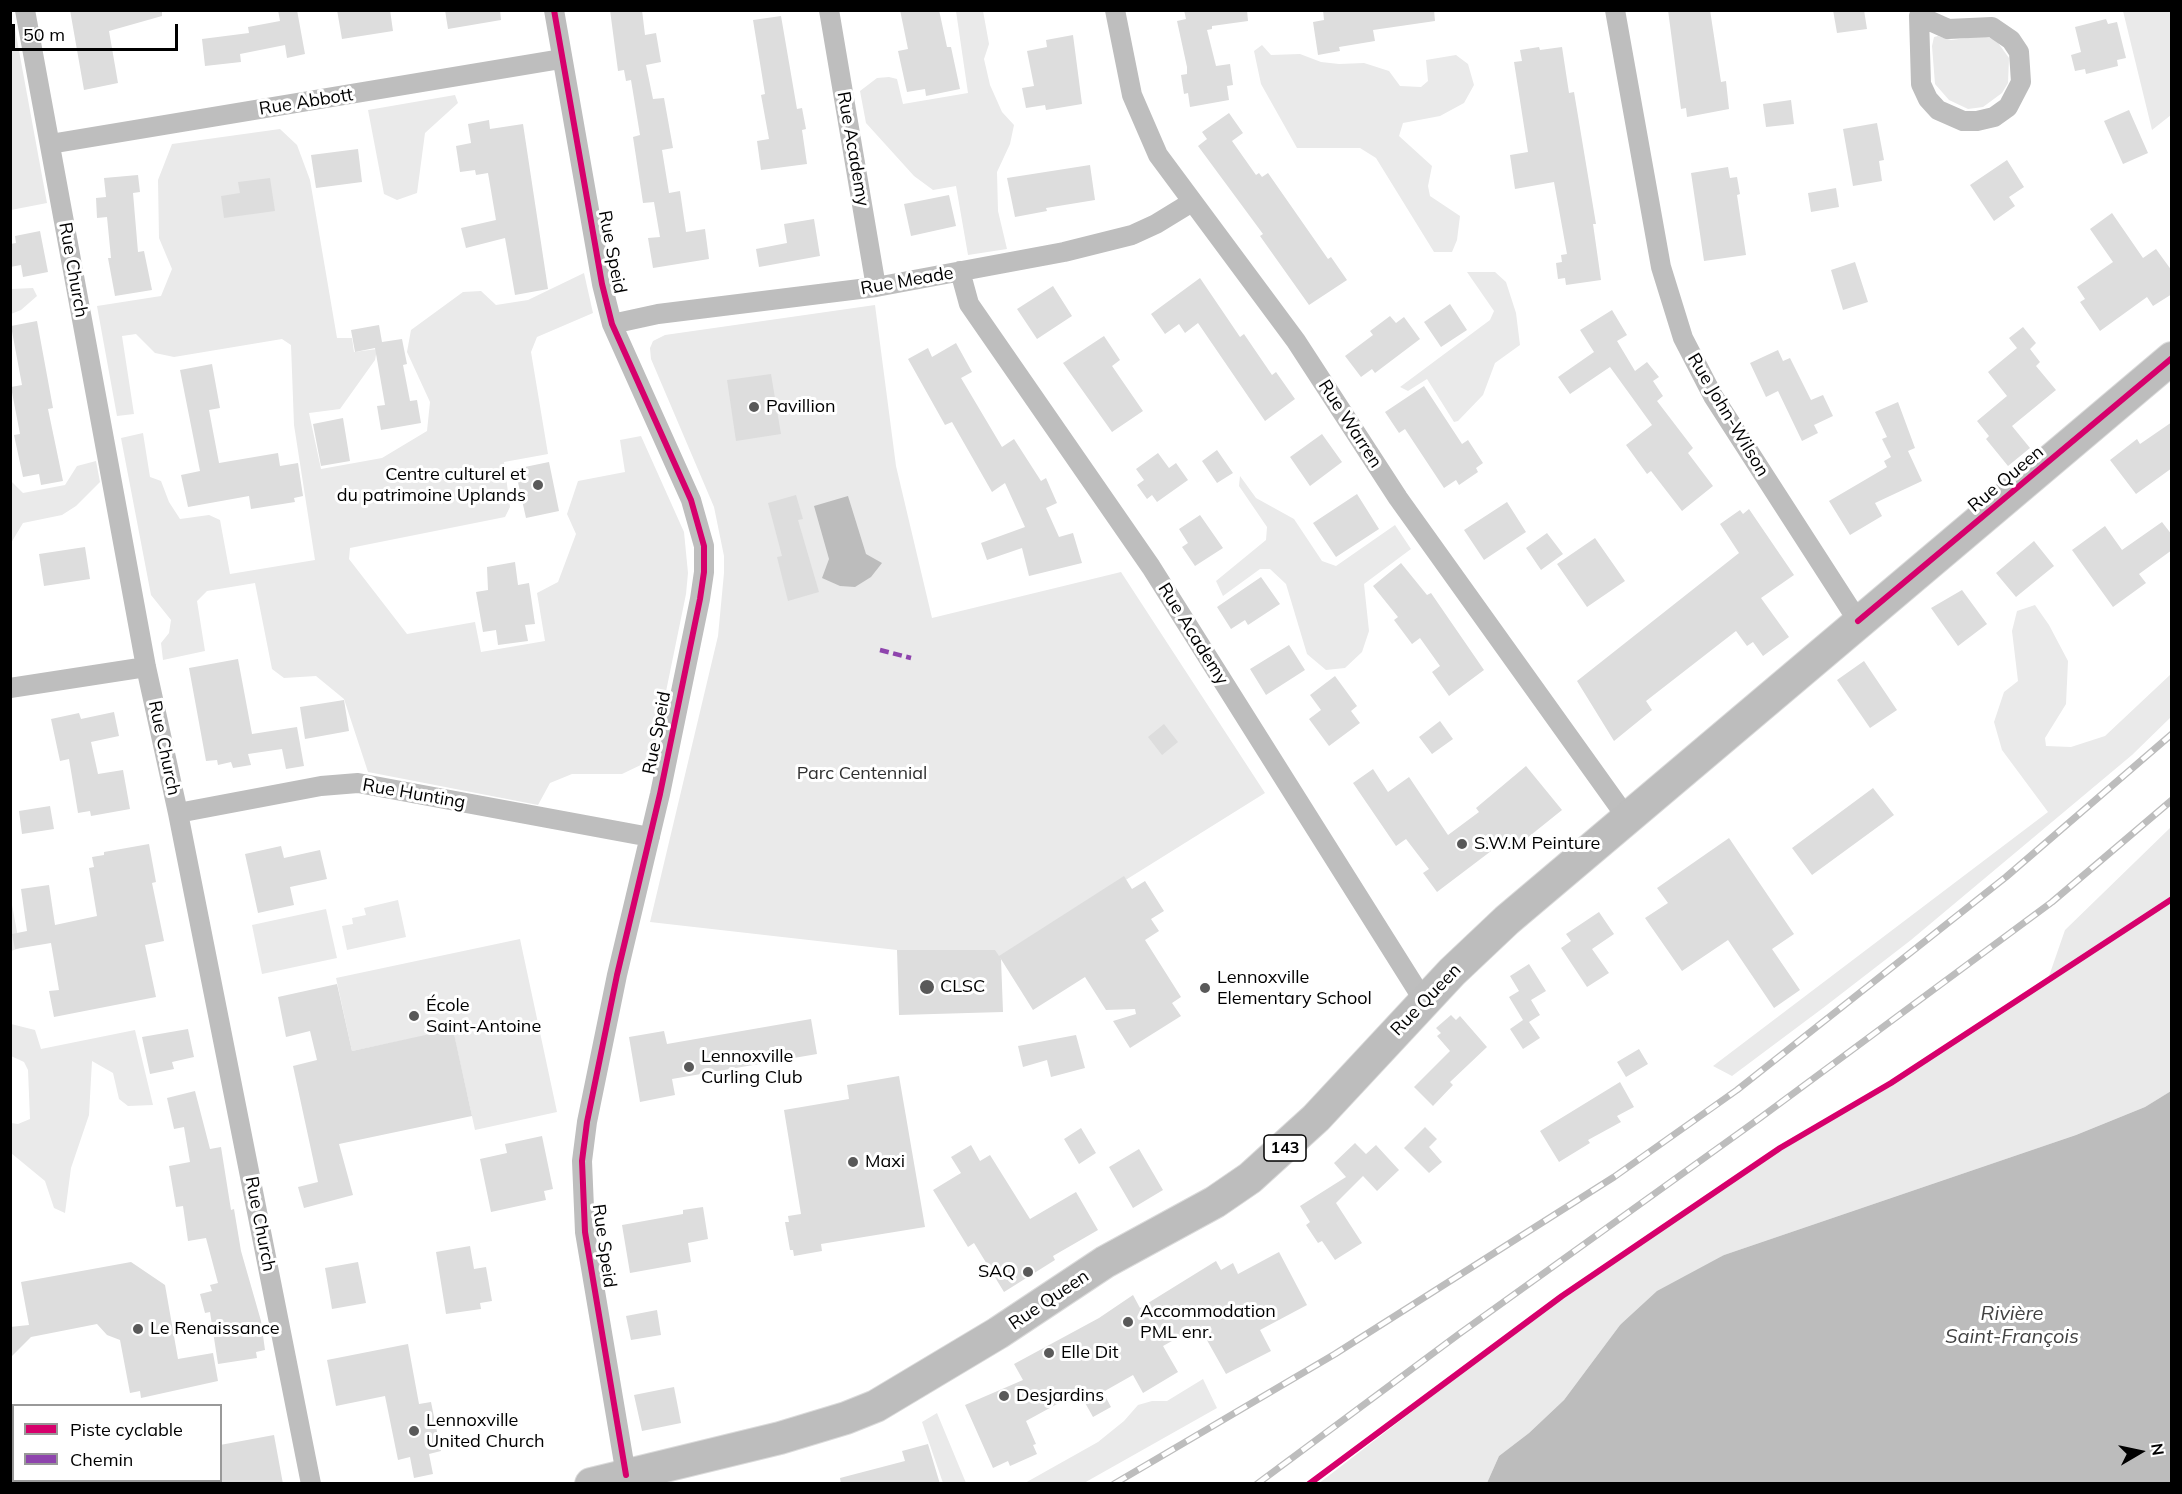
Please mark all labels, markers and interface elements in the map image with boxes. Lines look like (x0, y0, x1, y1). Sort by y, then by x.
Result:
scale bar (15, 12, 182, 50)
text: 50 m (23, 23, 65, 46)
street label: Rue Abbott (258, 84, 354, 120)
street label: Rue Academy (832, 90, 874, 208)
street label: Rue Speid (593, 209, 631, 295)
street label: Rue Church (54, 221, 92, 319)
street label: Rue Meade (859, 262, 955, 300)
street label: Rue John-Wilson (1683, 350, 1773, 480)
street label: Rue Warren (1314, 376, 1386, 472)
place label: Pavillion (766, 396, 836, 418)
marker: Pavillion (747, 400, 761, 414)
street label: Rue Queen (1964, 441, 2048, 517)
place label: Centre culturel et du patrimoine Uplands (337, 464, 526, 506)
marker: Centre culturel et du patrimoine Uplands (531, 478, 545, 492)
street label: Rue Academy (1153, 579, 1233, 689)
street label: Rue Speid (638, 690, 676, 776)
street label: Rue Church (143, 699, 185, 797)
park label: Parc Centennial (797, 763, 927, 785)
street label: Rue Hunting (361, 774, 467, 814)
place label: S.W.M Peinture (1474, 833, 1600, 855)
marker: S.W.M Peinture (1455, 837, 1469, 851)
street label: Rue Queen (1386, 959, 1466, 1041)
place label: Lennoxville Elementary School (1217, 967, 1372, 1010)
place label: CLSC (940, 976, 985, 998)
marker: CLSC (918, 978, 936, 996)
marker: Lennoxville Elementary School (1198, 981, 1212, 995)
place label: École Saint-Antoine (426, 995, 541, 1038)
marker: École Saint-Antoine (407, 1009, 421, 1023)
place label: Lennoxville Curling Club (701, 1046, 802, 1088)
marker: Lennoxville Curling Club (682, 1060, 696, 1074)
road number: 143 (1264, 1135, 1306, 1161)
place label: Maxi (865, 1151, 905, 1173)
marker: Maxi (846, 1155, 860, 1169)
street label: Rue Church (240, 1175, 280, 1273)
street label: Rue Speid (587, 1203, 621, 1289)
place label: SAQ (978, 1261, 1016, 1283)
street label: Rue Queen (1005, 1265, 1093, 1335)
marker: SAQ (1021, 1265, 1035, 1279)
place label: Accommodation PML enr. (1140, 1301, 1276, 1344)
water label: Rivière Saint-François (1945, 1302, 2079, 1349)
marker: Accommodation PML enr. (1121, 1315, 1135, 1329)
place label: Le Renaissance (150, 1318, 280, 1340)
marker: Le Renaissance (131, 1322, 145, 1336)
place label: Elle Dit (1061, 1342, 1119, 1364)
marker: Elle Dit (1042, 1346, 1056, 1360)
place label: Desjardins (1016, 1385, 1104, 1407)
marker: Desjardins (997, 1389, 1011, 1403)
legend (12, 1404, 222, 1482)
place label: Lennoxville United Church (426, 1410, 545, 1452)
text: Piste cyclable (70, 1418, 183, 1441)
north arrow (2110, 1422, 2170, 1482)
marker: Lennoxville United Church (407, 1424, 421, 1438)
text: N (2147, 1442, 2169, 1457)
text: Chemin (70, 1448, 133, 1471)

